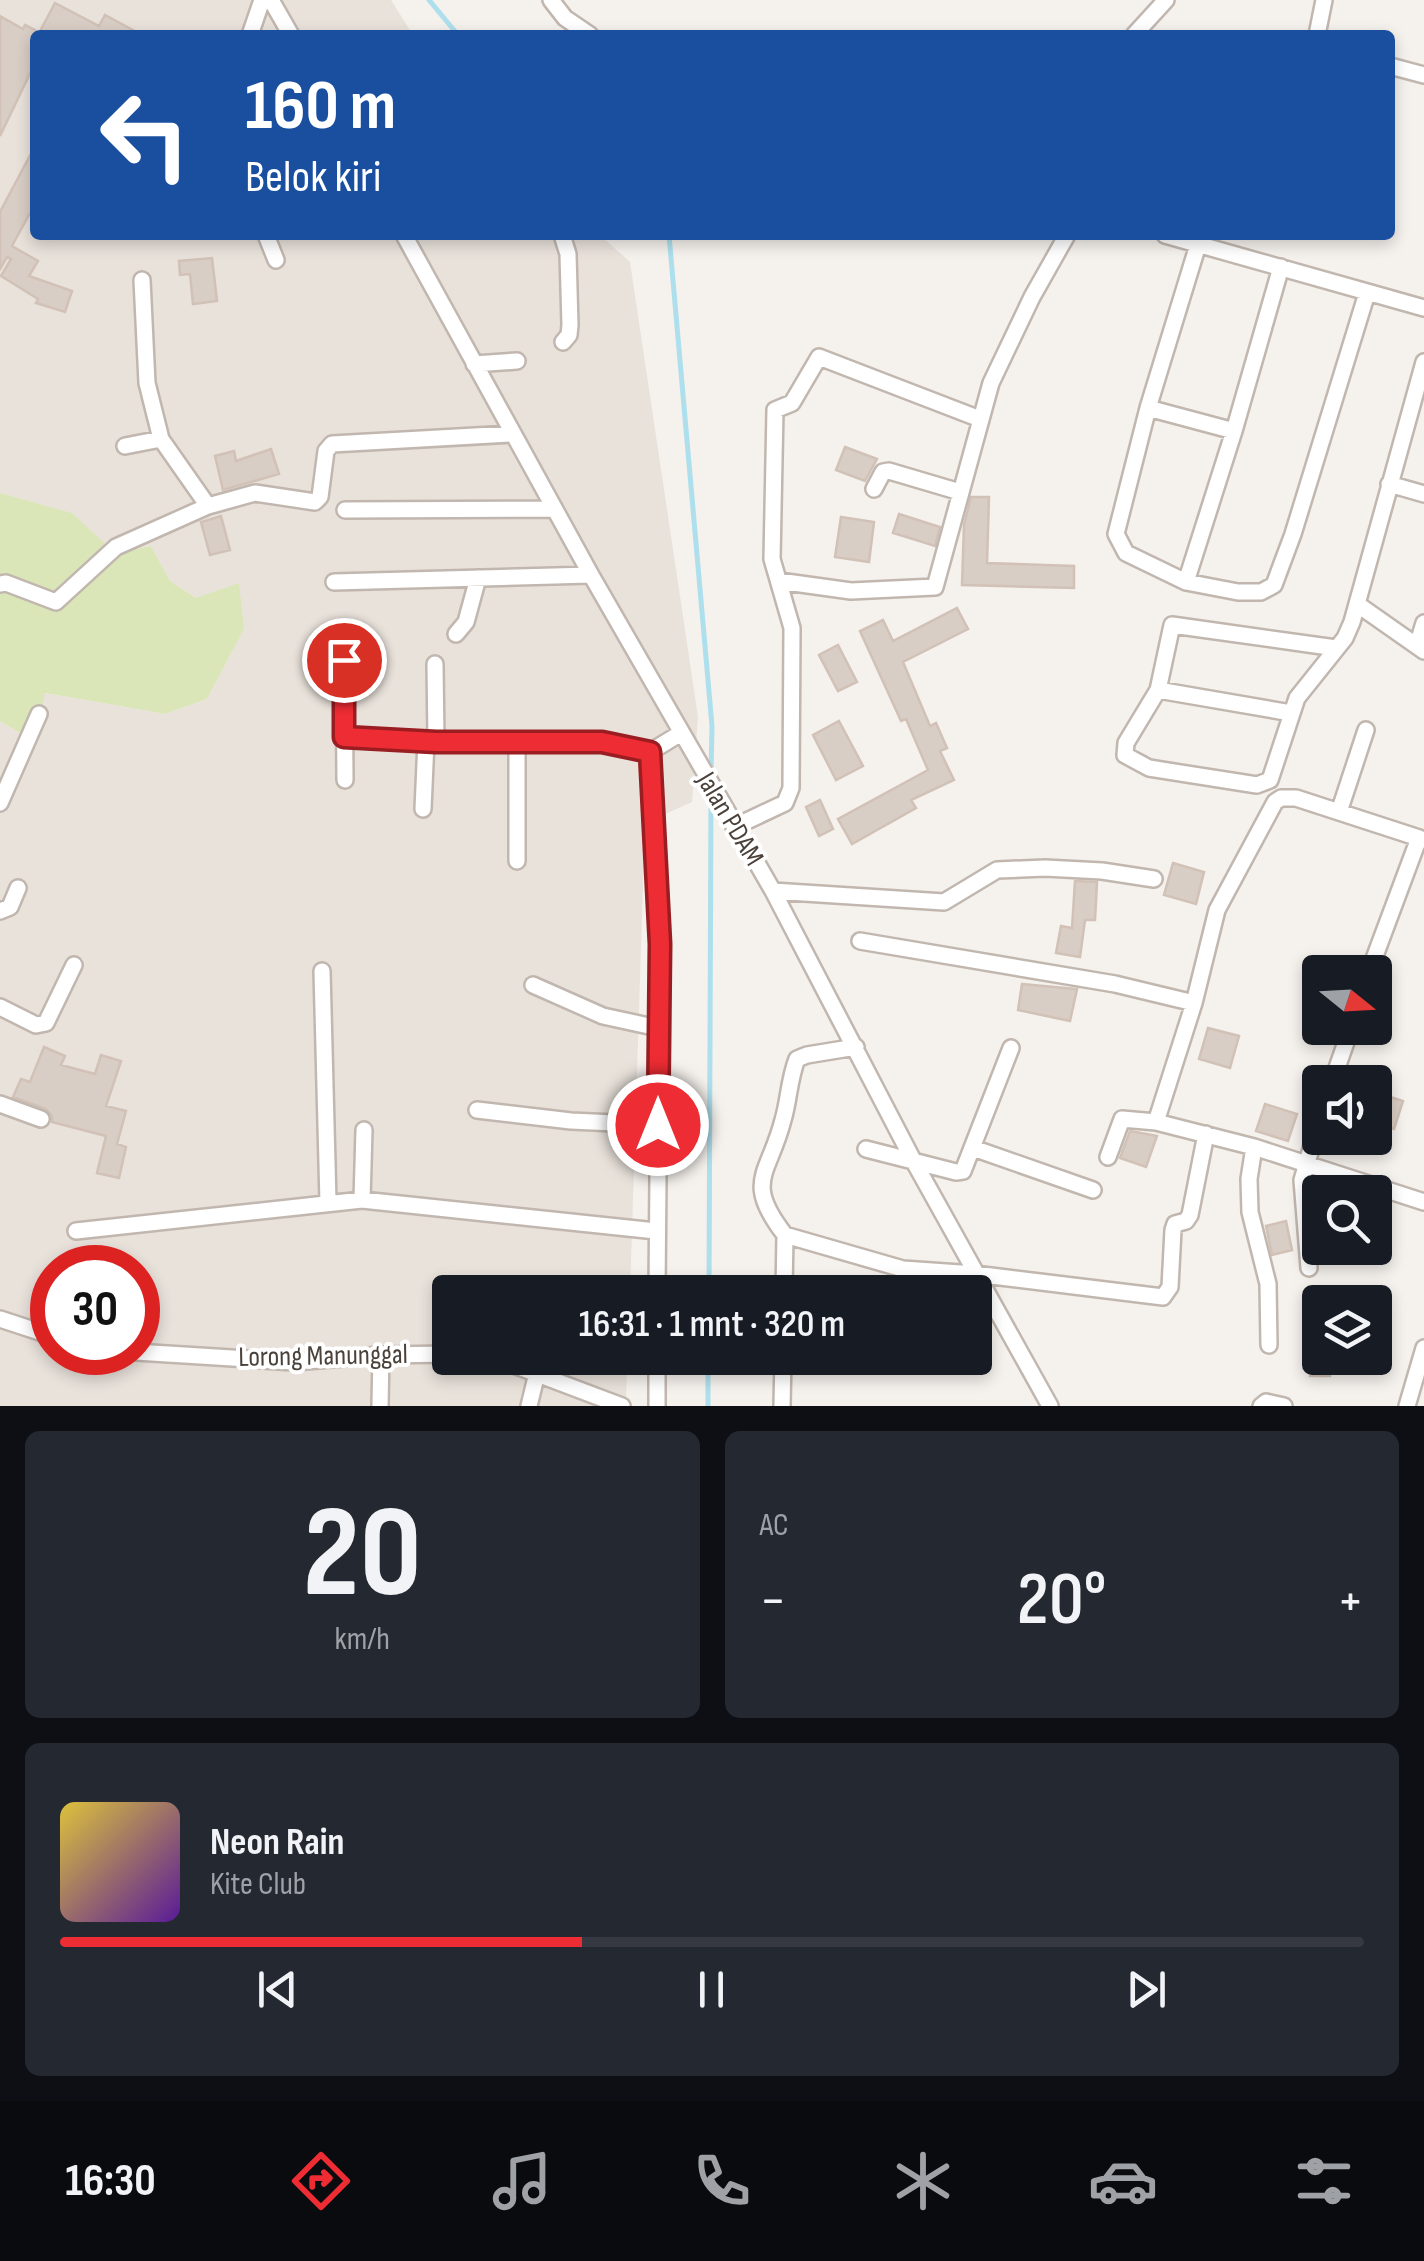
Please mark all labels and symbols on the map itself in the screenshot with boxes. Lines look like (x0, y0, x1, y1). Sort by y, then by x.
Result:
pin (302, 618, 387, 703)
street label: Jalan PDAM (689, 766, 771, 872)
north arrow (1302, 955, 1392, 1045)
position arrow (606, 1073, 710, 1177)
speed limit sign: 30 (30, 1245, 160, 1375)
street label: Lorong Manunggal (238, 1338, 408, 1374)

